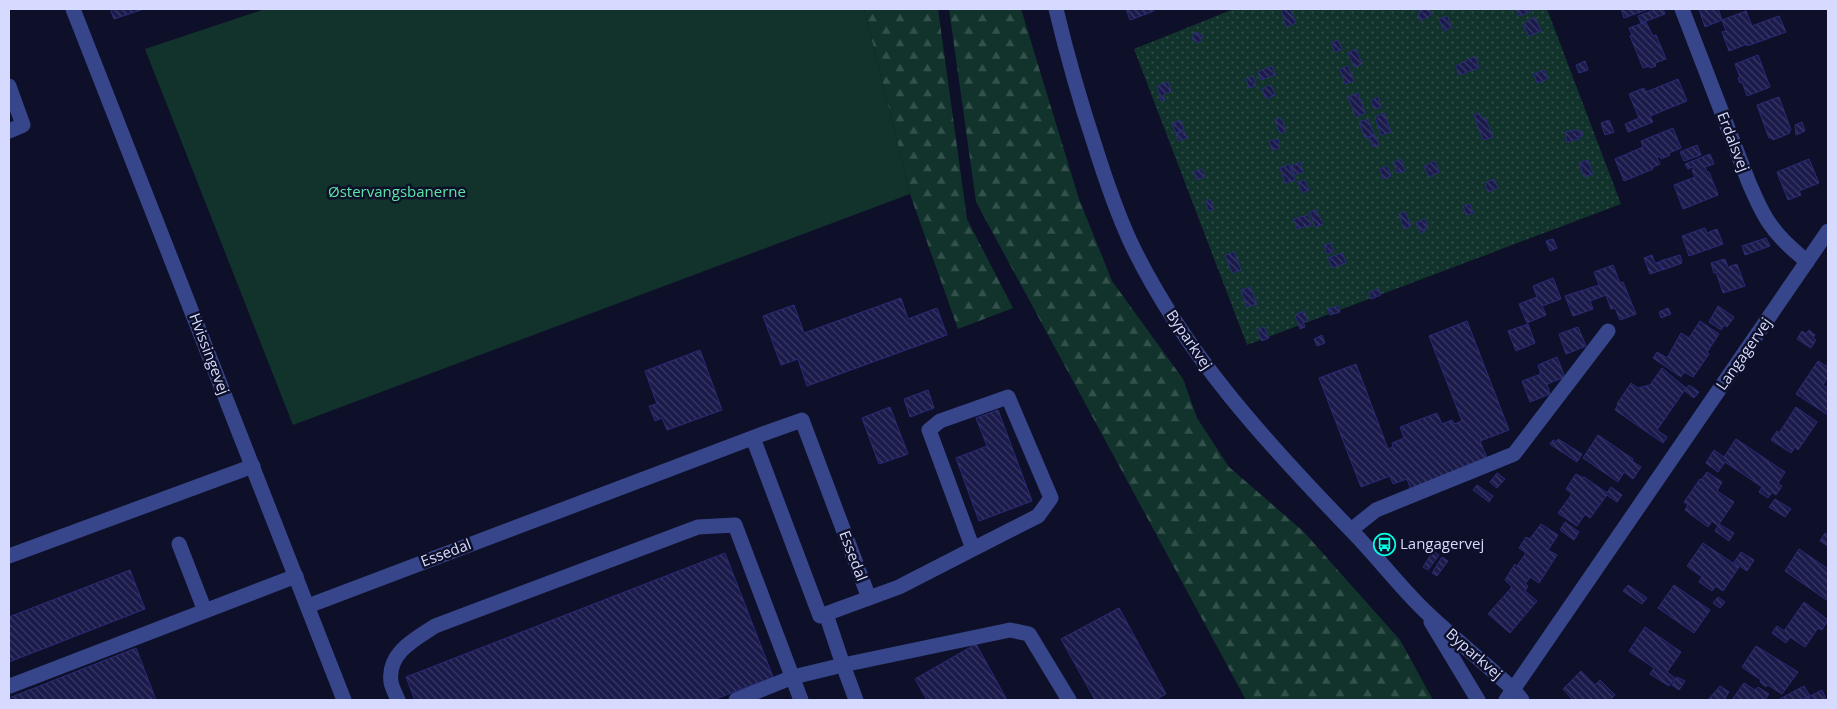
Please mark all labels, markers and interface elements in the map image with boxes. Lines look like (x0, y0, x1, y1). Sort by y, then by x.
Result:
street label: Erdalsvej (1713, 109, 1754, 174)
park label: Østervangsbanerne (328, 181, 466, 201)
street label: Byparkvej (1162, 305, 1217, 373)
street label: Hvissingevej (185, 310, 235, 397)
street label: Langagervej (1711, 313, 1776, 394)
street label: Essedal (835, 528, 873, 584)
bus stop icon: Langagervej (1372, 532, 1396, 556)
street label: Essedal (418, 533, 474, 571)
place label: Langagervej (1400, 533, 1484, 553)
street label: Byparkvej (1442, 623, 1507, 683)

